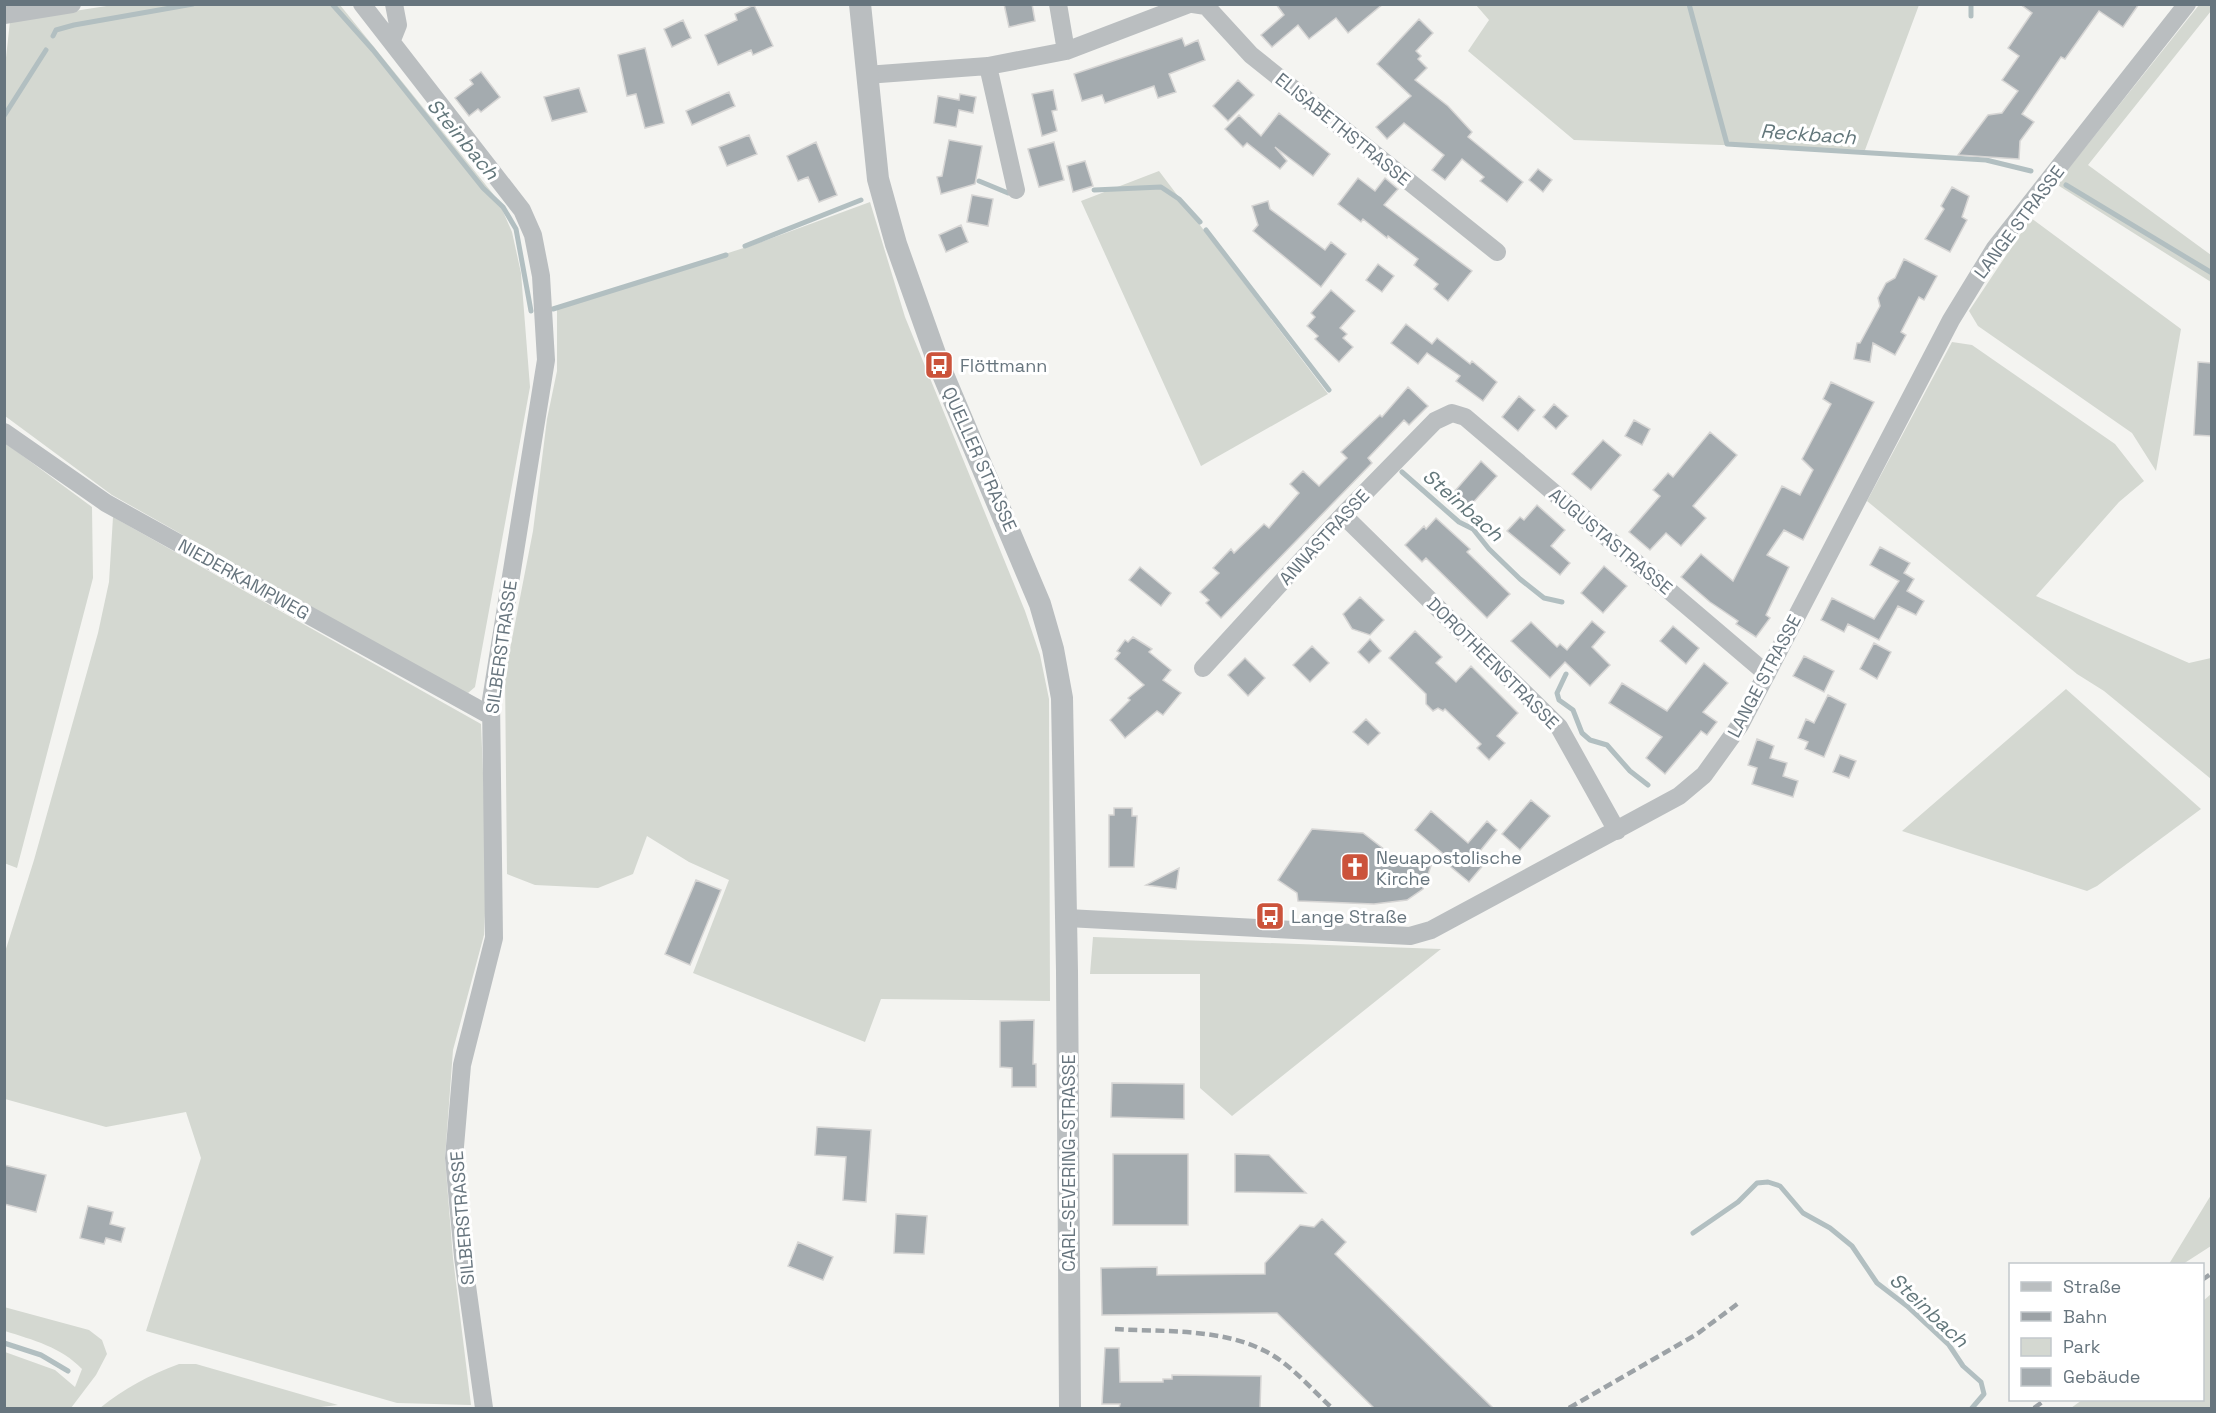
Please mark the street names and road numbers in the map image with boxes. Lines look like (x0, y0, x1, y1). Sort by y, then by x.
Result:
street label: ELISABETHSTRASSE (1271, 68, 1415, 190)
street label: LANGE STRASSE (1969, 161, 2069, 283)
street label: QUELLER STRASSE (938, 383, 1022, 535)
street label: AUGUSTASTRASSE (1545, 483, 1677, 599)
street label: ANNASTRASSE (1274, 484, 1374, 590)
street label: NIEDERKAMPWEG (174, 533, 314, 625)
street label: SILBERSTRASSE (480, 579, 522, 715)
street label: DOROTHEENSTRASSE (1422, 592, 1564, 734)
street label: LANGE STRASSE (1722, 611, 1806, 741)
street label: CARL-SEVERING-STRASSE (1057, 1054, 1080, 1272)
street label: SILBERSTRASSE (445, 1150, 479, 1286)

